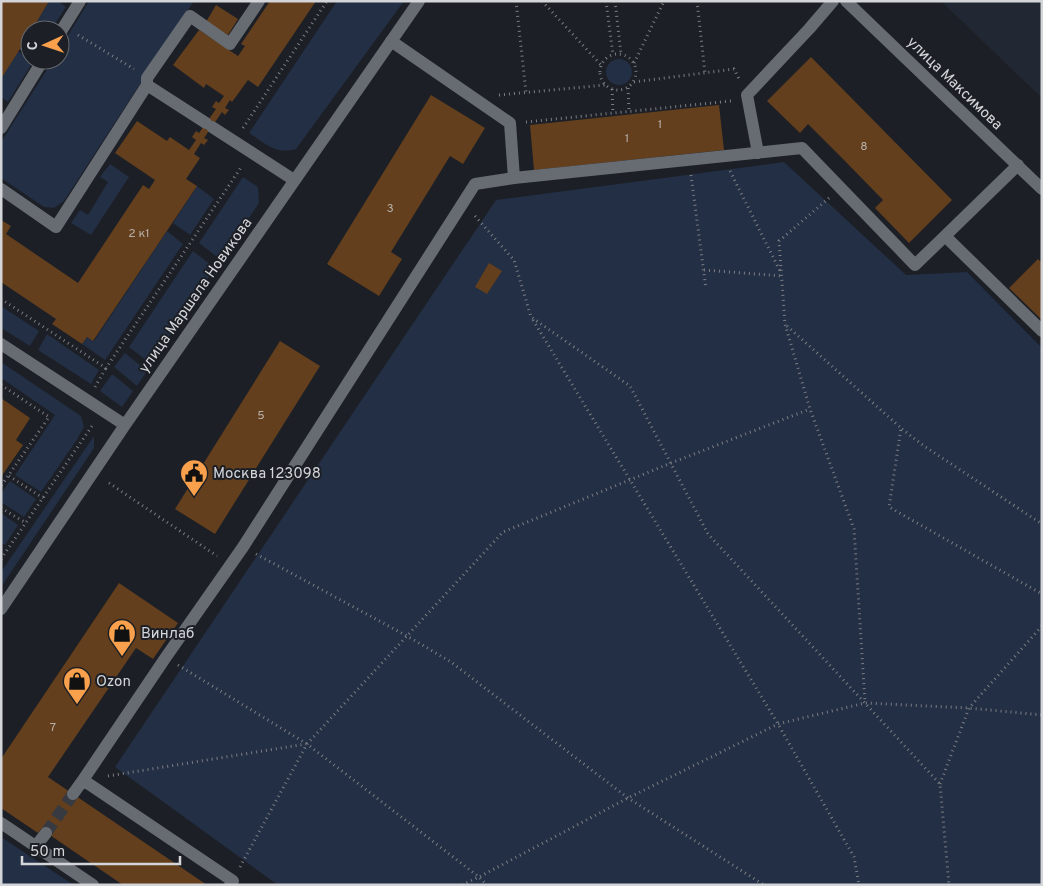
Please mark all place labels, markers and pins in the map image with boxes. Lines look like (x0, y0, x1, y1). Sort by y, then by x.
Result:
public building icon: Москва 123098 (179, 458, 209, 497)
place label: Москва 123098 (213, 465, 321, 484)
shop icon: Винлаб (107, 618, 137, 657)
place label: Винлаб (141, 625, 194, 644)
shop icon: Ozon (62, 666, 92, 705)
place label: Ozon (96, 673, 131, 692)

